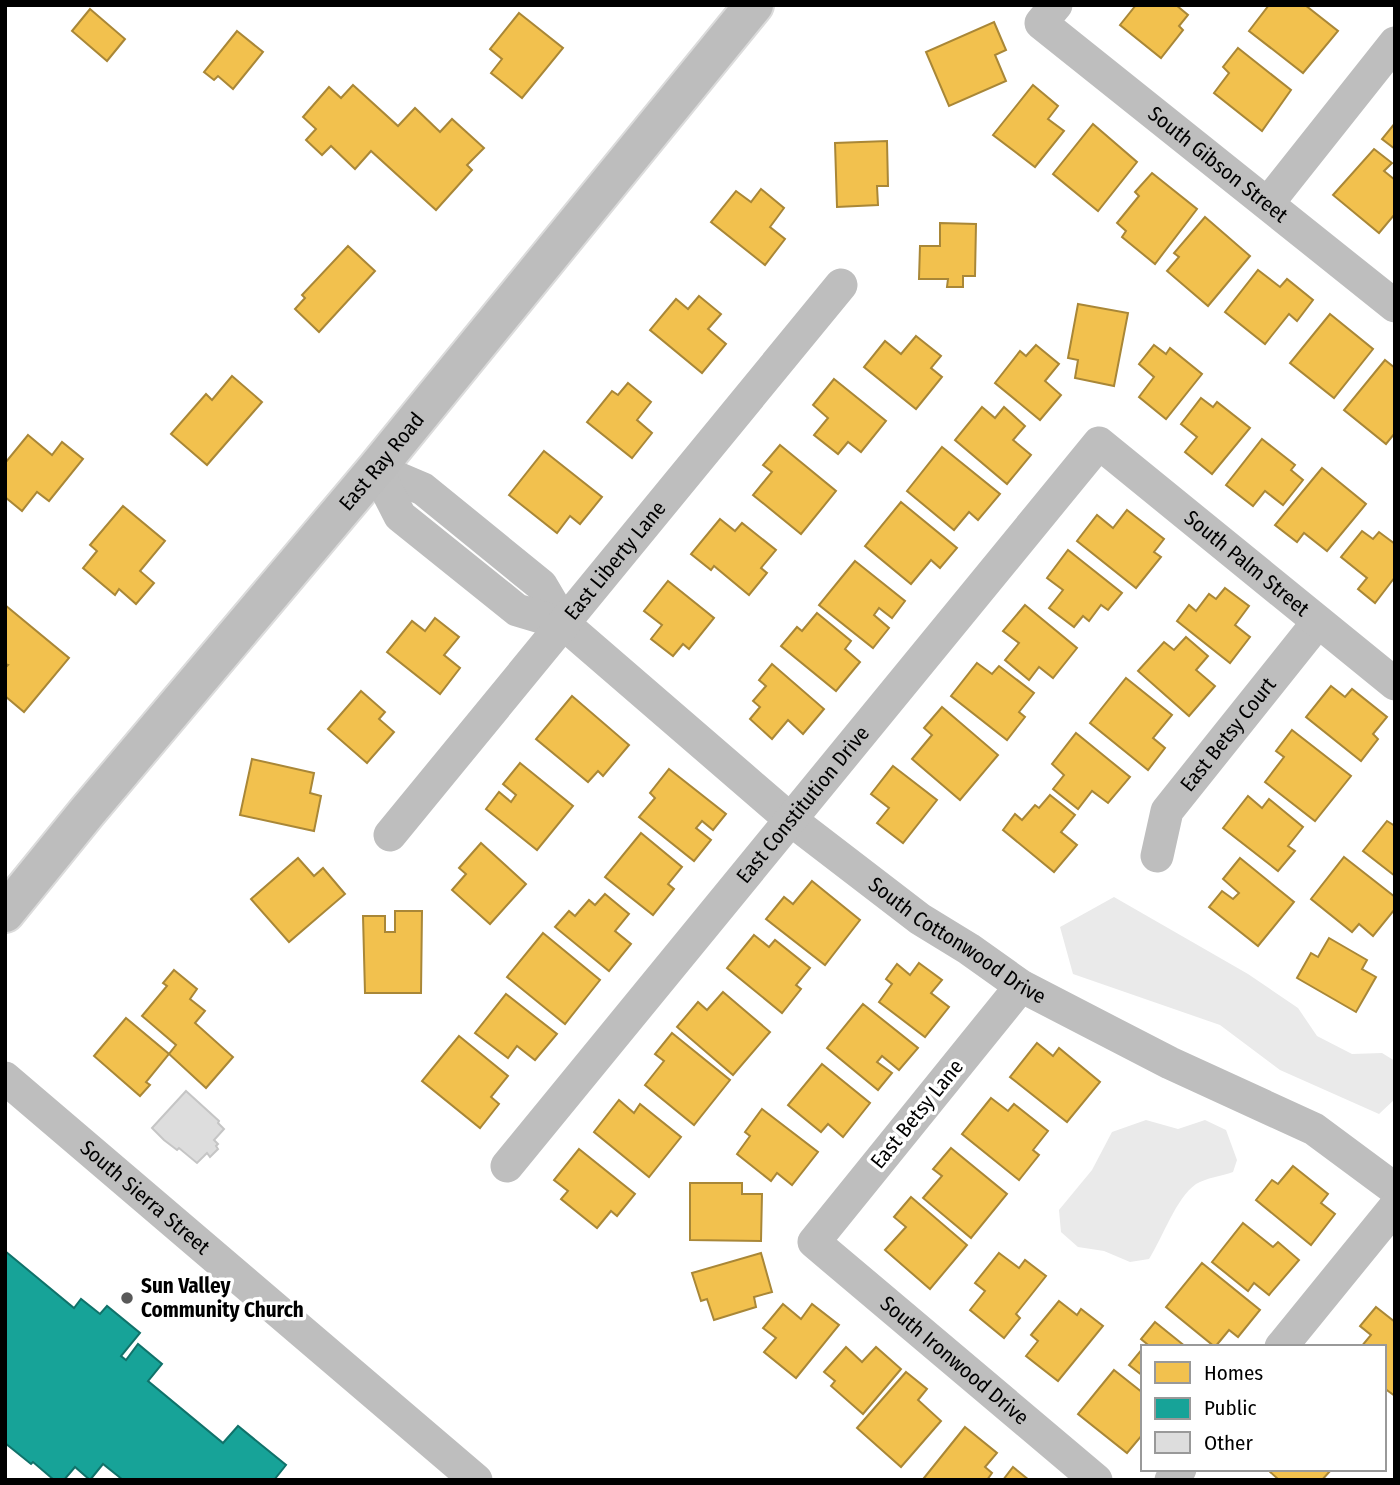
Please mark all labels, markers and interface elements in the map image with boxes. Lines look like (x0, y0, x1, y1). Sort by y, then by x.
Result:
street label: South Gibson Street (1143, 101, 1293, 228)
street label: East Ray Road (334, 407, 430, 516)
street label: East Liberty Lane (559, 496, 671, 625)
street label: South Palm Street (1179, 505, 1315, 622)
street label: East Betsy Court (1175, 672, 1282, 797)
street label: East Constitution Drive (731, 721, 875, 889)
street label: South Cottonwood Drive (863, 871, 1050, 1010)
street label: East Betsy Lane (865, 1054, 969, 1174)
street label: South Sierra Street (75, 1135, 215, 1260)
place label: Sun Valley Community Church (141, 1273, 304, 1323)
marker: Sun Valley Community Church (119, 1290, 135, 1306)
street label: South Ironwood Drive (875, 1291, 1034, 1431)
legend (1141, 1345, 1386, 1471)
text: Homes (1204, 1360, 1263, 1386)
text: Public (1204, 1395, 1256, 1421)
text: Other (1204, 1430, 1253, 1456)

